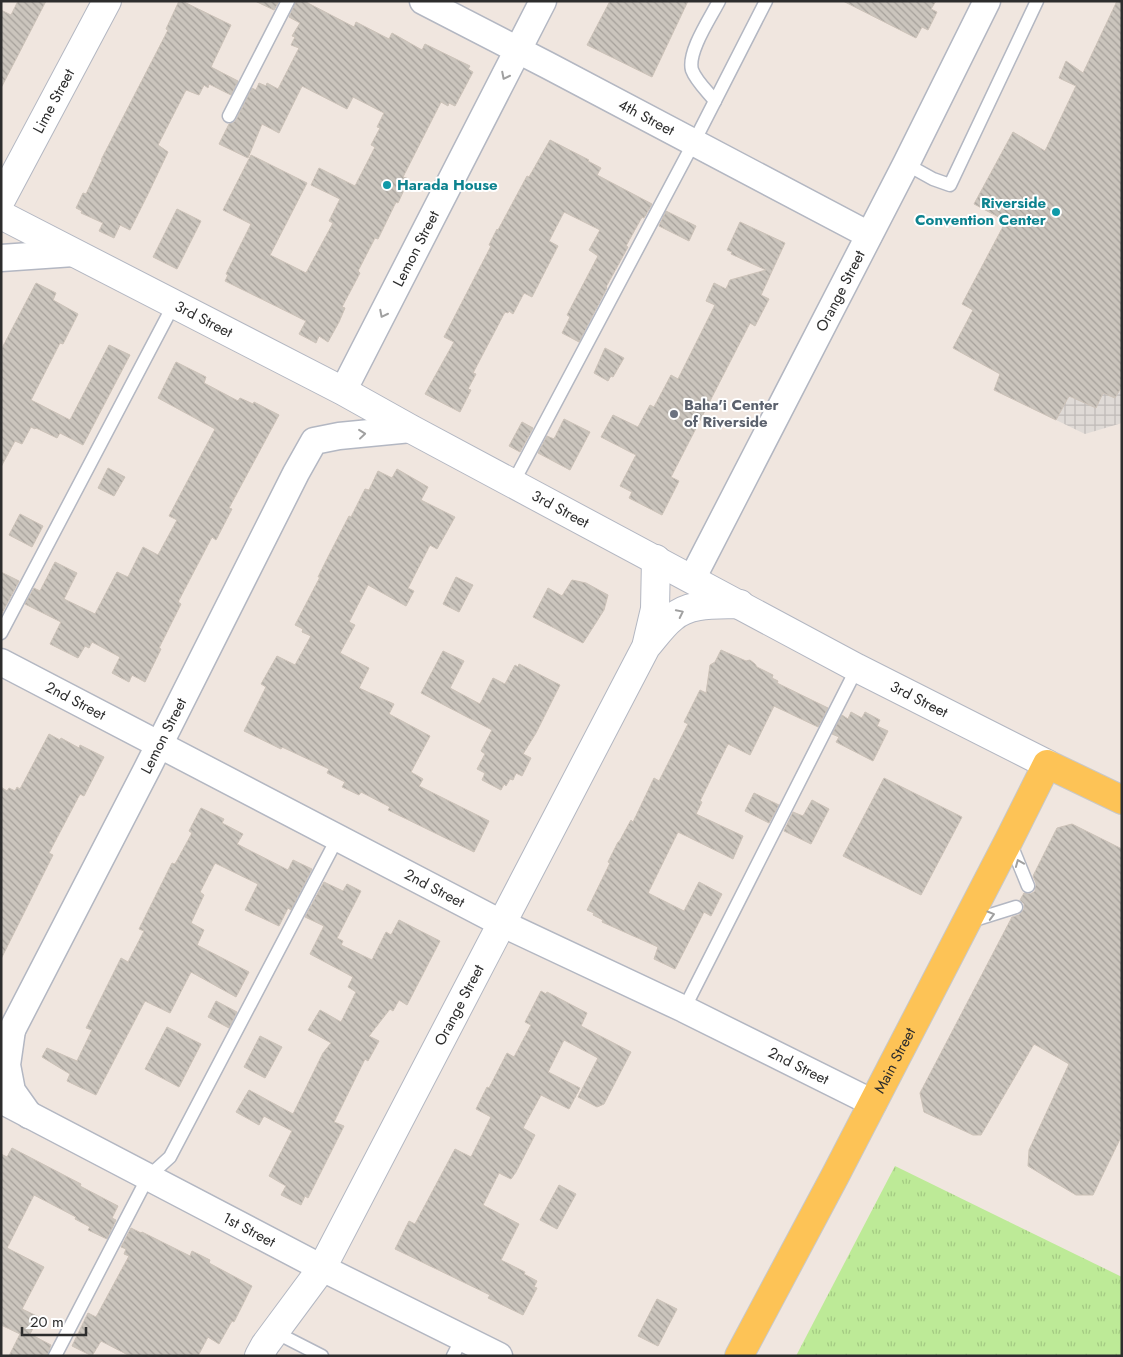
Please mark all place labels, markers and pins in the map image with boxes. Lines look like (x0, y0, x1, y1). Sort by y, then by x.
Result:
place label: Harada House (397, 174, 498, 196)
marker: Harada House (381, 179, 393, 191)
place label: Riverside Convention Center (915, 192, 1047, 231)
marker: Riverside Convention Center (1050, 206, 1062, 218)
place label: Baha'i Center of Riverside (684, 394, 780, 433)
marker: Baha'i Center of Riverside (668, 408, 680, 420)

